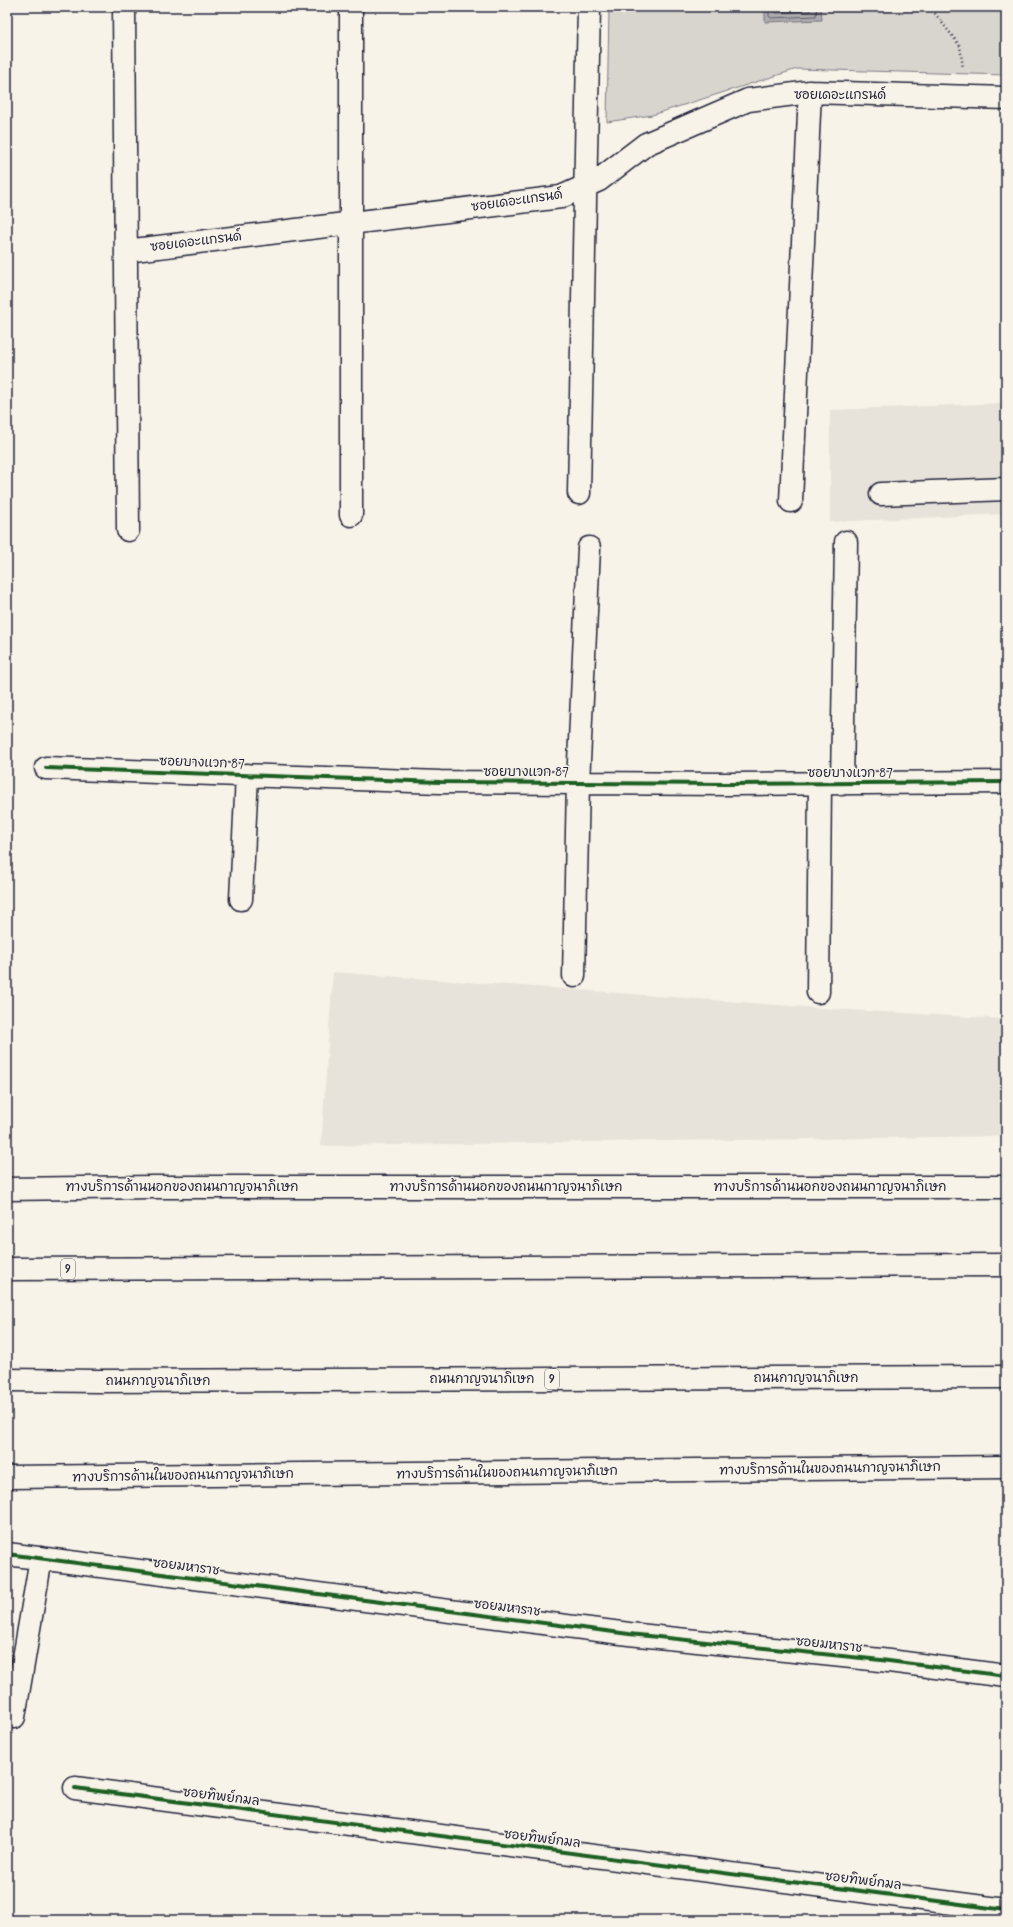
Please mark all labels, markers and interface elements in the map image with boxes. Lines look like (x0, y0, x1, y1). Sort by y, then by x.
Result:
street label: ซอยเดอะแกรนด์ (794, 85, 886, 104)
street label: ซอยเดอะแกรนด์ (470, 184, 564, 216)
street label: ซอยเดอะแกรนด์ (149, 226, 243, 256)
street label: ซอยบางแวก 87 (159, 753, 246, 773)
street label: ซอยบางแวก 87 (483, 764, 569, 781)
street label: ซอยบางแวก 87 (807, 765, 893, 782)
street label: ทางบริการด้านนอกของถนนกาญจนาภิเษก (66, 1178, 299, 1196)
street label: ทางบริการด้านนอกของถนนกาญจนาภิเษก (390, 1178, 623, 1196)
street label: ทางบริการด้านนอกของถนนกาญจนาภิเษก (714, 1178, 947, 1196)
road number: 9 (61, 1259, 75, 1279)
road number: 9 (545, 1369, 559, 1389)
street label: ถนนกาญจนาภิเษก (754, 1370, 858, 1387)
street label: ถนนกาญจนาภิเษก (430, 1371, 534, 1388)
street label: ถนนกาญจนาภิเษก (106, 1373, 210, 1390)
street label: ทางบริการด้านในของถนนกาญจนาภิเษก (719, 1457, 941, 1479)
street label: ทางบริการด้านในของถนนกาญจนาภิเษก (396, 1461, 618, 1483)
street label: ทางบริการด้านในของถนนกาญจนาภิเษก (72, 1464, 294, 1486)
street label: ซอยมหาราช (152, 1554, 221, 1580)
street label: ซอยมหาราช (473, 1595, 542, 1621)
street label: ซอยมหาราช (795, 1633, 864, 1657)
street label: ซอยทิพย์กมล (182, 1782, 261, 1810)
street label: ซอยทิพย์กมล (503, 1824, 582, 1852)
street label: ซอยทิพย์กมล (824, 1866, 903, 1894)

